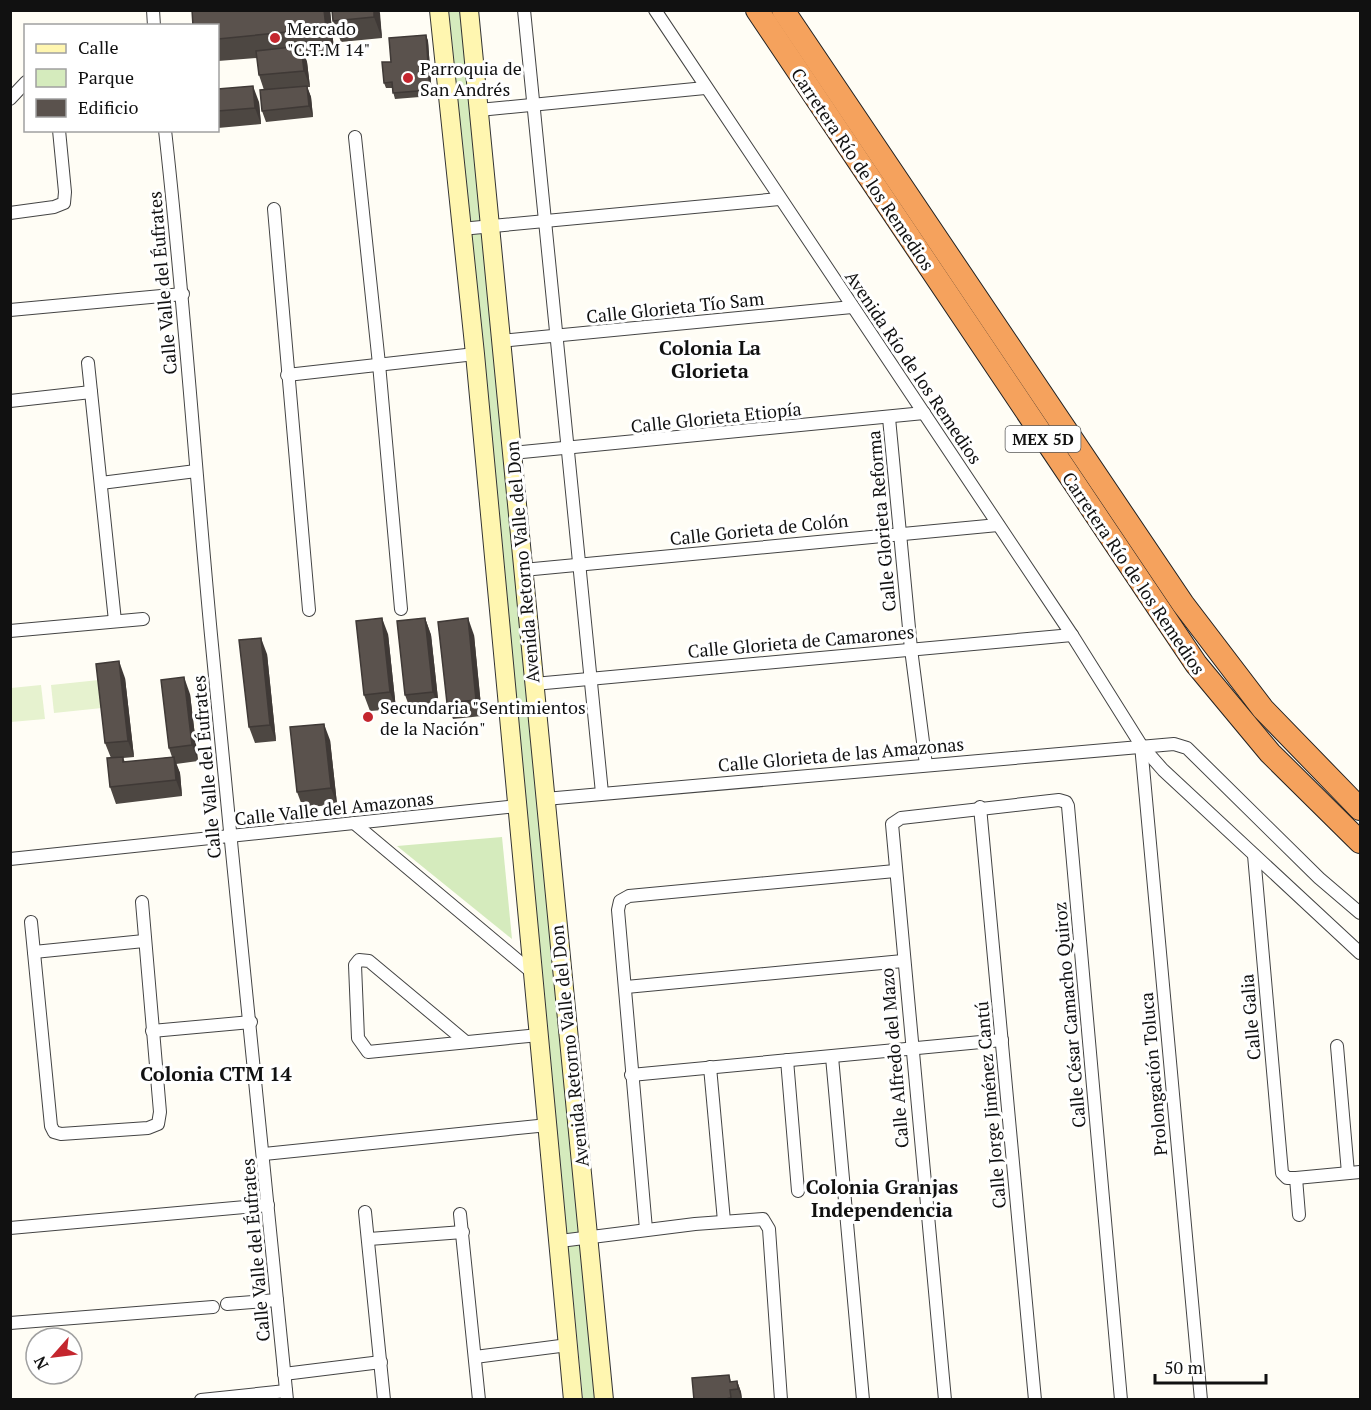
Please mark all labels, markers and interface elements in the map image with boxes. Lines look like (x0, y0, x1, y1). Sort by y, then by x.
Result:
place label: Mercado "C.T.M 14" (287, 16, 370, 61)
legend (24, 24, 219, 132)
marker: Mercado "C.T.M 14" (268, 31, 282, 45)
text: Calle (78, 35, 119, 59)
place label: Parroquia de San Andrés (420, 56, 522, 101)
street label: Carretera Río de los Remedios (786, 63, 940, 275)
text: Parque (78, 65, 134, 89)
marker: Parroquia de San Andrés (401, 71, 415, 85)
text: Edificio (78, 95, 138, 119)
street label: Calle Valle del Éufrates (142, 190, 182, 376)
street label: Avenida Río de los Remedios (840, 266, 988, 468)
street label: Calle Glorieta Tío Sam (585, 286, 766, 328)
district label: Colonia La Glorieta (659, 334, 761, 384)
street label: Calle Glorieta Etiopía (629, 396, 803, 438)
road number: MEX 5D (1006, 426, 1080, 452)
street label: Calle Glorieta Reforma (861, 429, 901, 613)
street label: Avenida Retorno Valle del Don (499, 440, 545, 684)
street label: Carretera Río de los Remedios (1057, 467, 1211, 679)
street label: Calle Gorieta de Colón (669, 508, 850, 550)
street label: Calle Glorieta de Camarones (687, 619, 915, 663)
street label: Calle Valle del Éufrates (186, 674, 226, 860)
place label: Secundaria "Sentimientos de la Nación" (380, 695, 586, 740)
marker: Secundaria "Sentimientos de la Nación" (361, 710, 375, 724)
street label: Calle Glorieta de las Amazonas (717, 731, 965, 777)
street label: Calle Valle del Amazonas (233, 786, 435, 830)
street label: Calle César Camacho Quiroz (1047, 901, 1091, 1129)
street label: Avenida Retorno Valle del Don (544, 924, 594, 1168)
street label: Calle Alfredo del Mazo (874, 967, 914, 1149)
street label: Calle Galia (1234, 973, 1266, 1061)
street label: Prolongación Toluca (1134, 991, 1172, 1157)
street label: Calle Jorge Jiménez Cantú (969, 1000, 1011, 1210)
district label: Colonia CTM 14 (140, 1060, 292, 1087)
street label: Calle Valle del Éufrates (235, 1157, 275, 1343)
district label: Colonia Granjas Independencia (806, 1173, 958, 1223)
north arrow (24, 1326, 84, 1386)
scale bar (1155, 1347, 1266, 1385)
text: N (28, 1353, 53, 1374)
text: 50 m (1164, 1355, 1204, 1379)

